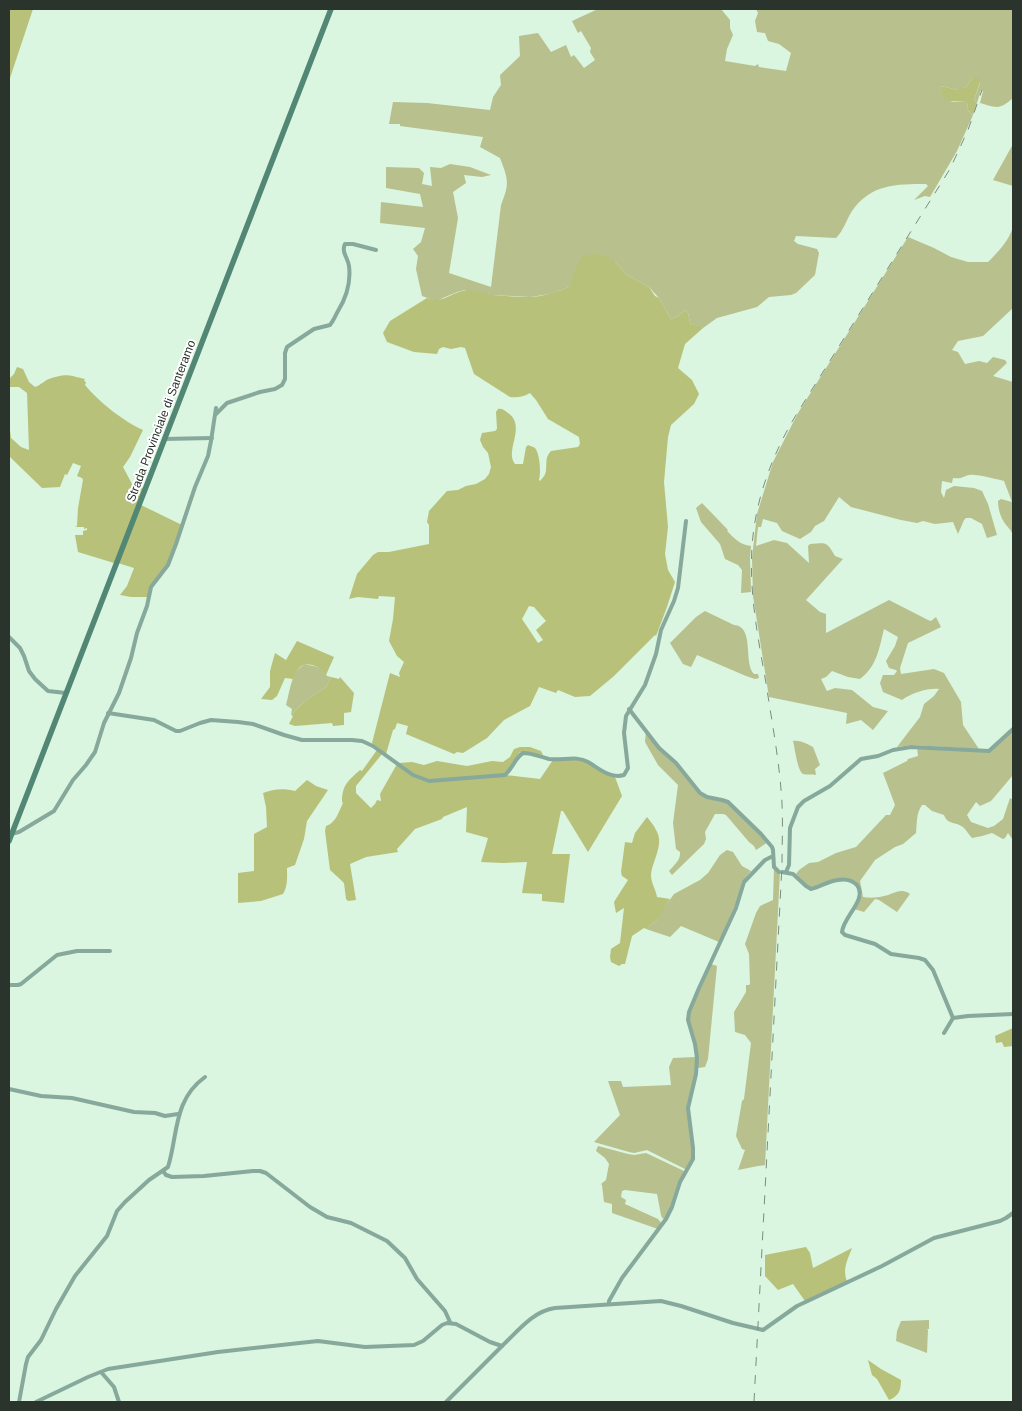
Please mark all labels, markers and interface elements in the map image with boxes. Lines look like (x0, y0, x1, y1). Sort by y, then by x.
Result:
street label: Strada Provinciale di Santeramo (124, 338, 198, 504)

